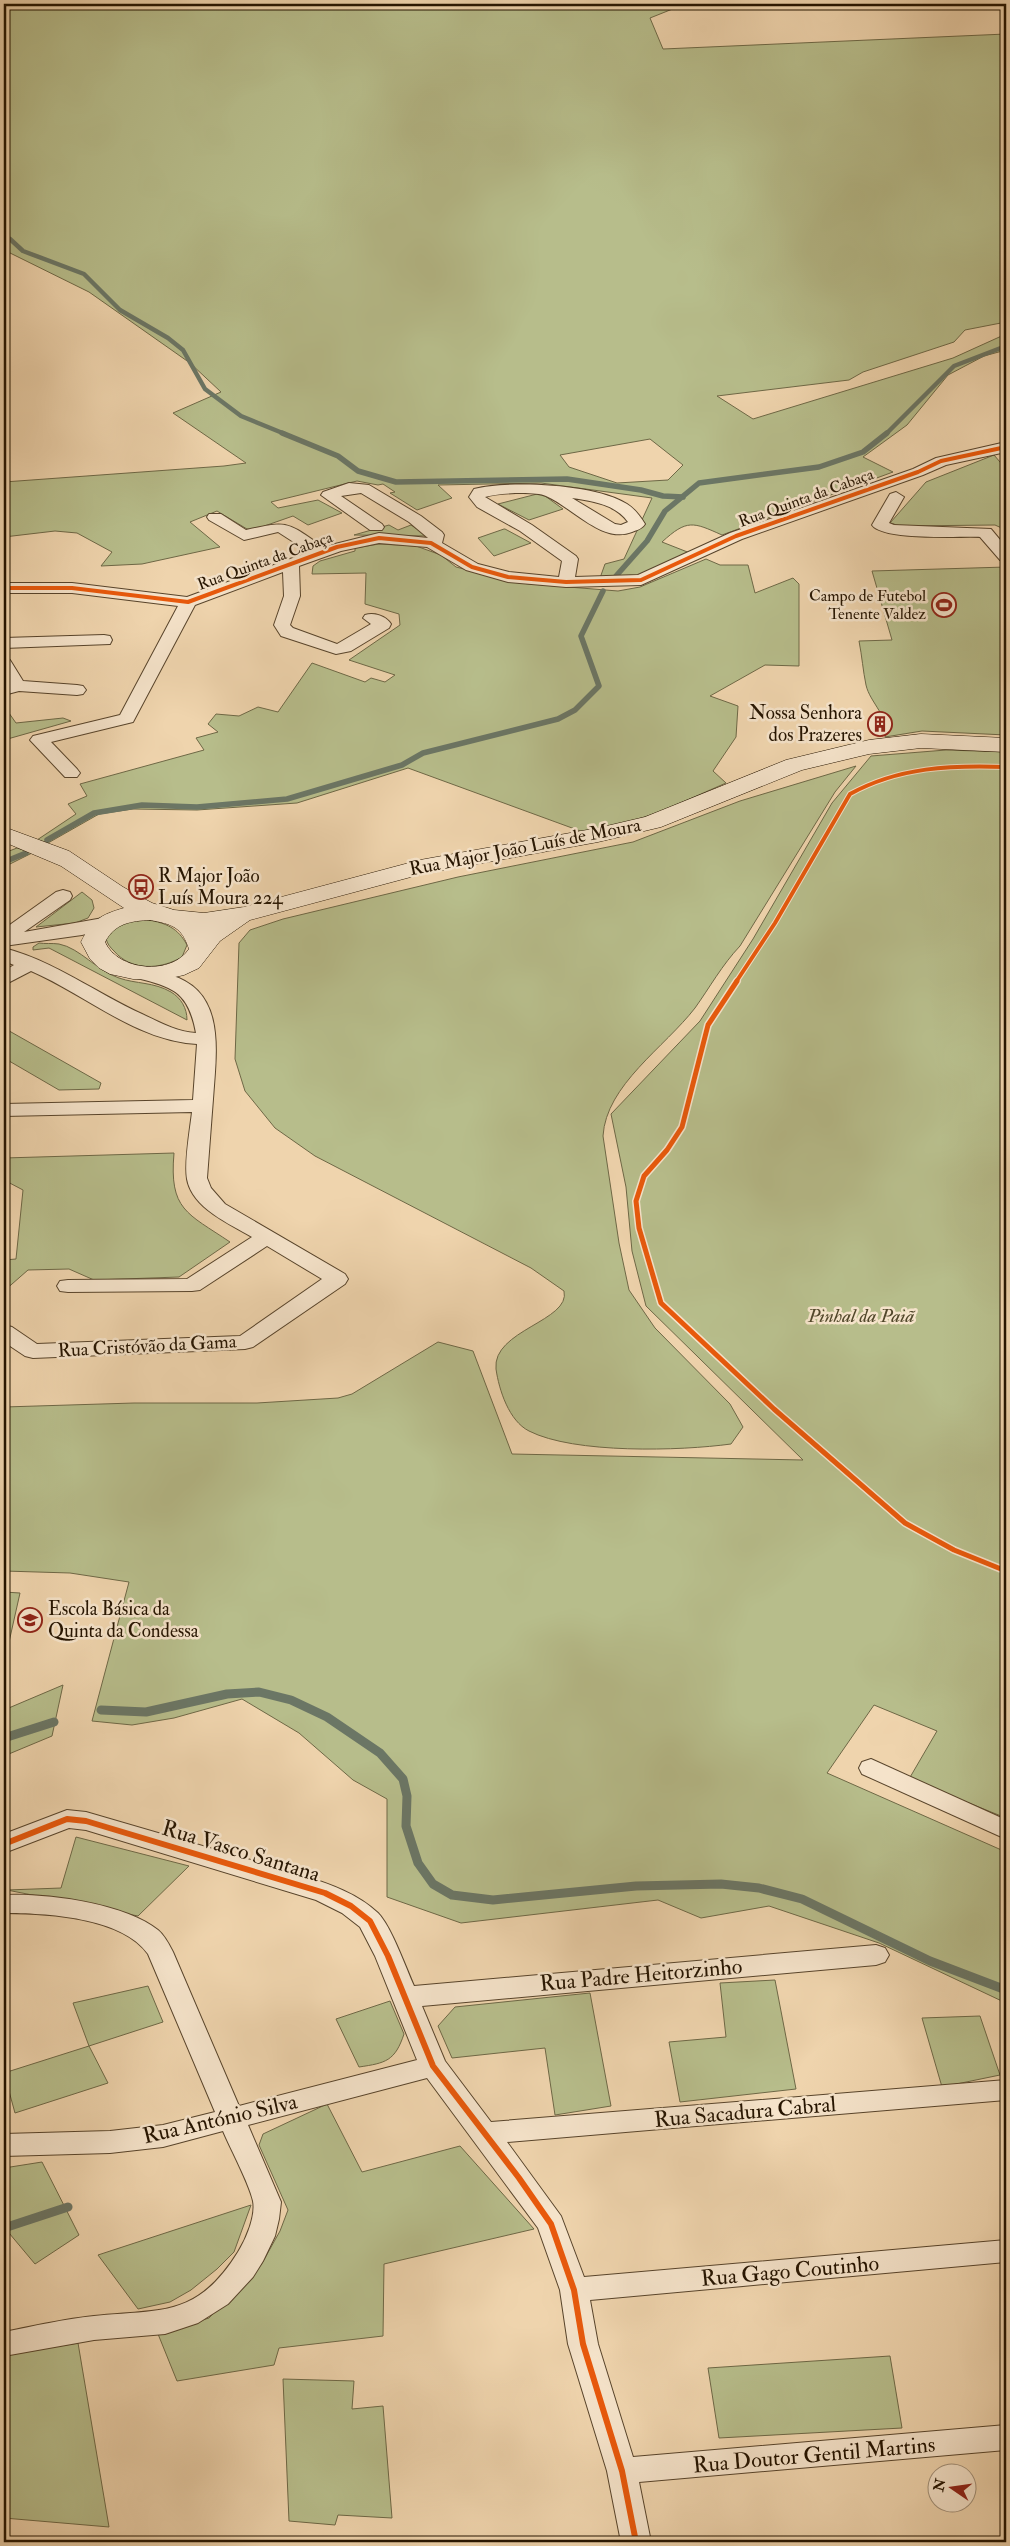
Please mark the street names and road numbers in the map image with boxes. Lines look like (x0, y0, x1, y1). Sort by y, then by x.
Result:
street label: Rua Quinta da Cabaça (736, 464, 877, 532)
street label: Rua Quinta da Cabaça (195, 527, 336, 595)
street label: Rua Major João Luís de Moura (407, 813, 643, 881)
street label: Rua Cristóvão da Gama (57, 1329, 237, 1363)
street label: Rua Vasco Santana (159, 1814, 324, 1889)
street label: Rua Padre Heitorzinho (539, 1952, 743, 1998)
street label: Rua António Silva (140, 2087, 301, 2150)
street label: Rua Sacadura Cabral (653, 2090, 837, 2134)
street label: Rua Gago Coutinho (700, 2249, 880, 2293)
street label: Rua Doutor Gentil Martins (692, 2430, 936, 2480)

